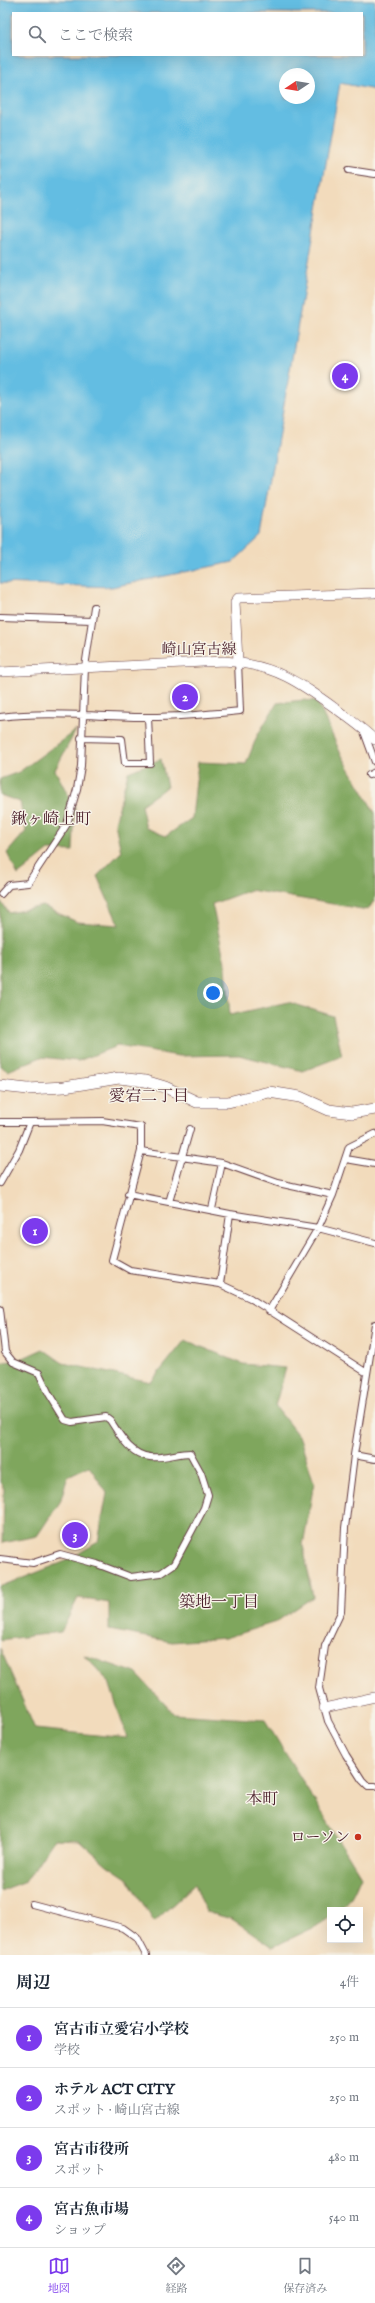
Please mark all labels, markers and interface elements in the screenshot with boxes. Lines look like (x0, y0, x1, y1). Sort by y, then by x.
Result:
search box (12, 12, 363, 56)
icon: search (26, 23, 48, 45)
text: ここで検索 (58, 26, 133, 45)
north arrow (279, 68, 315, 104)
pin: 4 (332, 361, 358, 391)
street label: 崎山宮古線 (161, 640, 237, 659)
pin: 2 (172, 682, 198, 712)
district label: 鍬ヶ崎上町 (11, 810, 91, 830)
your location (203, 983, 223, 1003)
district label: 愛宕二丁目 (109, 1087, 189, 1107)
pin: 1 (22, 1216, 48, 1246)
pin: 3 (62, 1520, 88, 1550)
district label: 築地一丁目 (179, 1593, 259, 1613)
district label: 本町 (246, 1790, 278, 1810)
place label: ローソン (291, 1828, 350, 1847)
marker: ローソン (353, 1832, 363, 1842)
map controls (327, 1907, 363, 1943)
button: locate (327, 1907, 363, 1943)
text: 周辺 (16, 1973, 50, 1994)
text: 4件 (340, 1974, 359, 1991)
text: 宮古市立愛宕小学校 (54, 2020, 189, 2039)
text: 1 (27, 2029, 31, 2046)
text: 250 m (329, 2029, 359, 2046)
text: 学校 (54, 2042, 80, 2059)
text: ホテル ACT CITY (54, 2080, 175, 2099)
text: 2 (26, 2089, 32, 2106)
text: 250 m (329, 2089, 359, 2106)
text: スポット · 崎山宮古線 (54, 2102, 180, 2119)
text: 宮古市役所 (54, 2140, 129, 2159)
text: 3 (27, 2149, 31, 2166)
text: 480 m (328, 2149, 359, 2166)
text: スポット (54, 2162, 106, 2179)
text: 宮古魚市場 (54, 2200, 129, 2219)
text: 4 (26, 2209, 32, 2226)
text: 540 m (329, 2209, 359, 2226)
text: ショップ (54, 2222, 106, 2239)
tab: 地図 (48, 2255, 70, 2296)
tab: 経路 (165, 2255, 187, 2296)
tab: 保存済み (283, 2255, 327, 2296)

